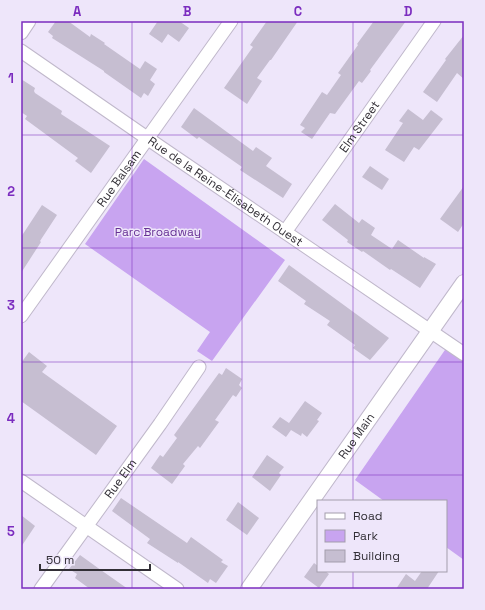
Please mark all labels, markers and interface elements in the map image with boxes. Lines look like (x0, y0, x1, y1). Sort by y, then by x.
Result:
text: A (73, 3, 82, 20)
text: B (183, 3, 192, 20)
text: C (294, 3, 302, 20)
text: D (404, 3, 413, 20)
text: 1 (8, 70, 14, 87)
street label: Elm Street (336, 98, 383, 156)
street label: Rue de la Reine-Élisabeth Ouest (145, 133, 306, 250)
street label: Rue Balsam (93, 147, 145, 210)
text: 2 (7, 183, 15, 200)
park label: Parc Broadway (115, 224, 201, 240)
text: 3 (7, 297, 15, 314)
text: 4 (7, 410, 15, 427)
street label: Rue Main (335, 410, 378, 462)
street label: Rue Elm (101, 456, 140, 502)
legend (317, 500, 447, 572)
text: Road (353, 508, 382, 524)
text: 5 (7, 523, 15, 540)
text: Park (353, 528, 378, 544)
scale bar (40, 546, 150, 572)
text: Building (353, 548, 400, 564)
text: 50 m (46, 552, 74, 568)

